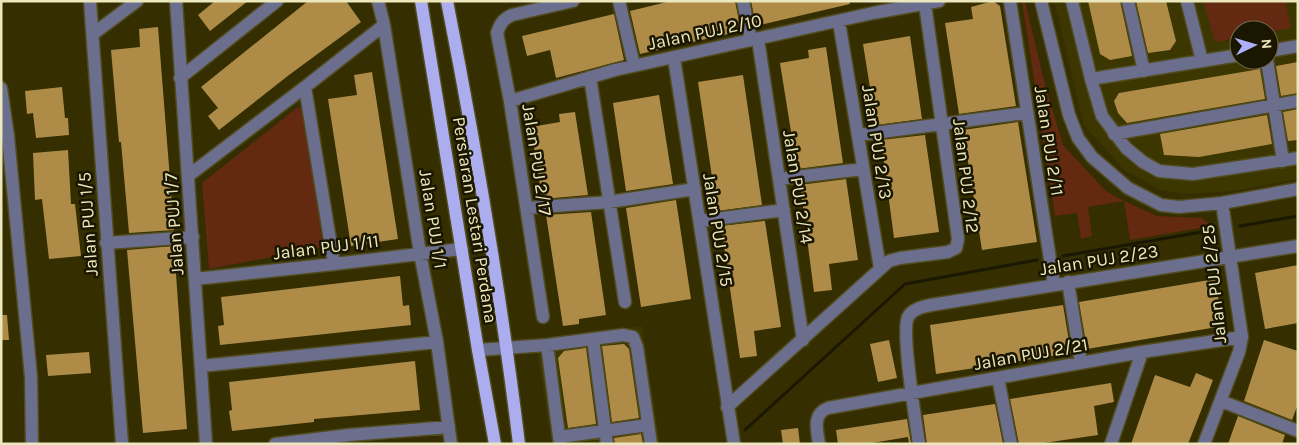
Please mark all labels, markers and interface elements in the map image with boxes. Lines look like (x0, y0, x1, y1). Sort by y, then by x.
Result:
street label: Jalan PUJ 2/10 (646, 9, 764, 55)
north arrow (1229, 20, 1279, 70)
text: N (1258, 38, 1275, 50)
street label: Jalan PUJ 2/13 (857, 83, 897, 201)
street label: Jalan PUJ 2/11 (1029, 85, 1069, 197)
street label: Jalan PUJ 2/17 (517, 102, 557, 218)
street label: Persiaran Lestari Perdana (448, 115, 502, 325)
street label: Jalan PUJ 2/12 (948, 118, 984, 234)
street label: Jalan PUJ 2/14 (778, 129, 818, 245)
street label: Jalan PUJ 1/1 (414, 168, 452, 270)
street label: Jalan PUJ 1/5 (73, 171, 103, 277)
street label: Jalan PUJ 1/7 (159, 171, 189, 276)
street label: Jalan PUJ 2/15 (698, 172, 738, 288)
street label: Jalan PUJ 2/25 (1197, 224, 1231, 344)
street label: Jalan PUJ 1/11 (272, 230, 380, 264)
street label: Jalan PUJ 2/23 (1038, 240, 1160, 280)
street label: Jalan PUJ 2/21 (972, 333, 1090, 375)

